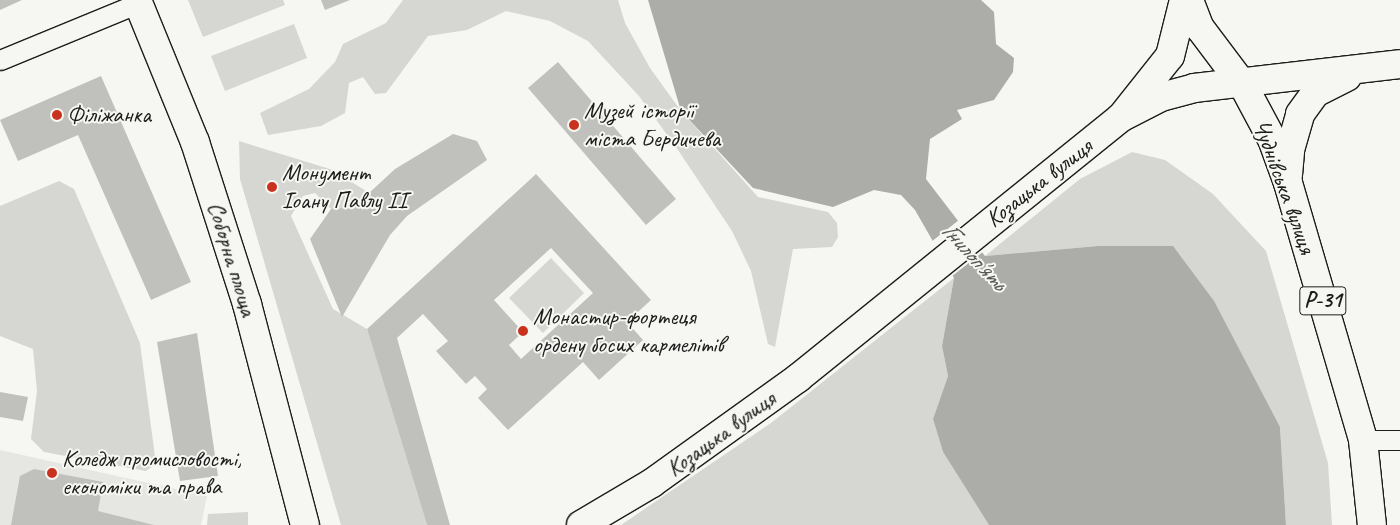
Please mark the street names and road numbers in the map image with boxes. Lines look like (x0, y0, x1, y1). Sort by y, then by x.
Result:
street label: Чуднівська вулиця (1246, 116, 1322, 258)
street label: Козацька вулиця (980, 133, 1098, 233)
street label: Соборна площа (201, 198, 263, 320)
road number: Р-31 (1299, 282, 1347, 321)
street label: Козацька вулиця (661, 385, 781, 483)

